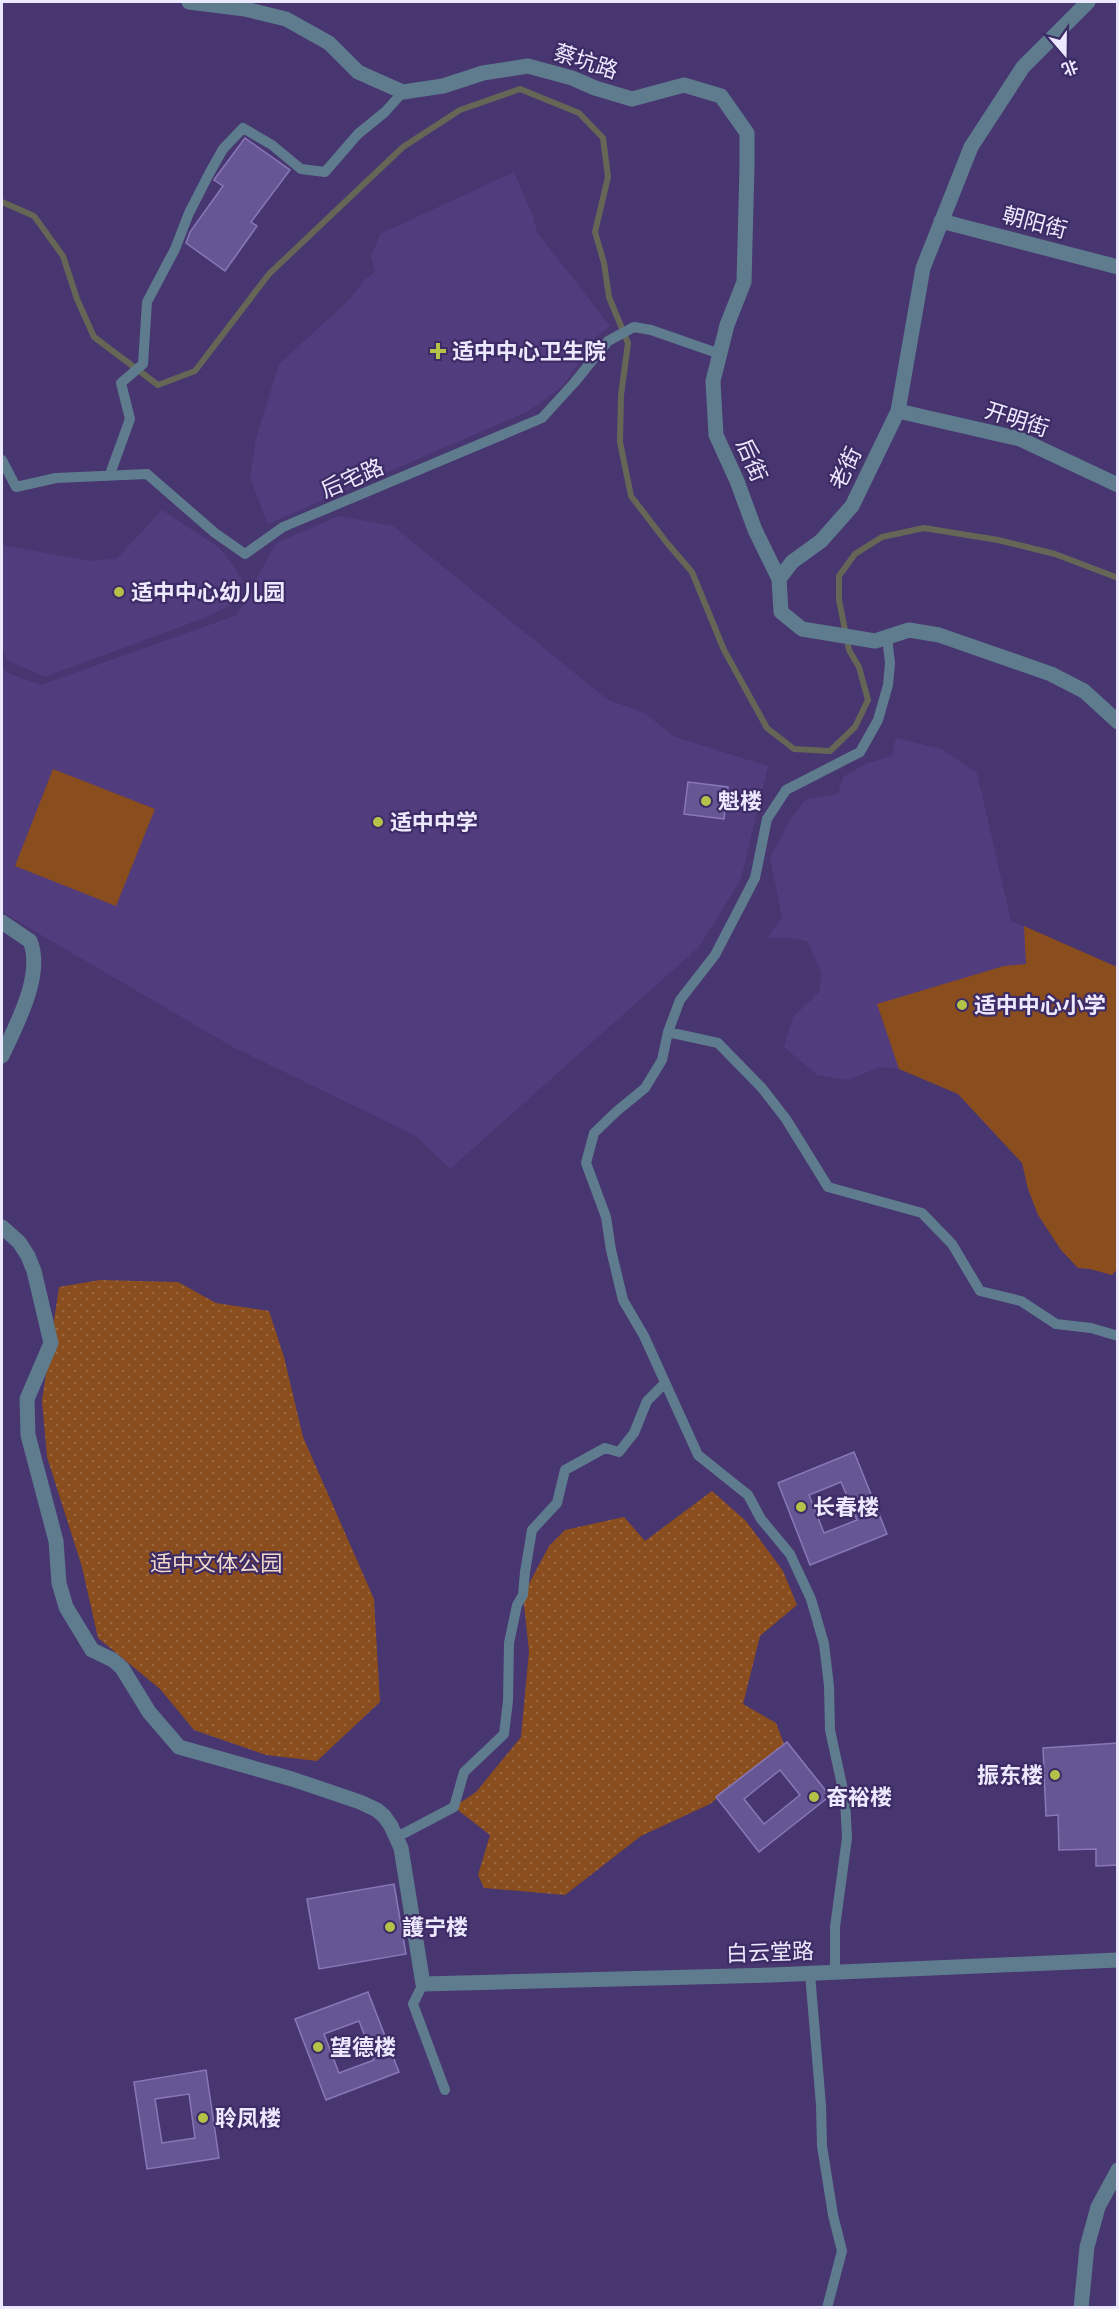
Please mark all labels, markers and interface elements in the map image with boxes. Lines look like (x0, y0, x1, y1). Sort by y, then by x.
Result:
north arrow (1035, 24, 1095, 84)
street label: 蔡坑路 (550, 38, 621, 85)
text: 北 (1059, 56, 1081, 79)
street label: 朝阳街 (999, 201, 1070, 244)
place label: 适中中心卫生院 (452, 338, 606, 365)
marker: 适中中心卫生院 (429, 342, 447, 360)
street label: 开明街 (981, 396, 1052, 443)
street label: 后街 (731, 435, 773, 486)
street label: 老街 (824, 443, 867, 494)
street label: 后宅路 (317, 453, 388, 504)
place label: 适中中心幼儿园 (131, 579, 285, 606)
marker: 适中中心幼儿园 (112, 585, 126, 599)
place label: 魁楼 (718, 788, 762, 815)
marker: 魁楼 (699, 794, 713, 808)
place label: 适中中学 (390, 809, 478, 836)
marker: 适中中学 (371, 815, 385, 829)
place label: 适中中心小学 (974, 992, 1106, 1019)
marker: 适中中心小学 (955, 998, 969, 1012)
place label: 长春楼 (813, 1494, 879, 1521)
marker: 长春楼 (794, 1500, 808, 1514)
park label: 适中文体公园 (150, 1550, 282, 1577)
place label: 振东楼 (977, 1762, 1043, 1789)
marker: 振东楼 (1048, 1768, 1062, 1782)
place label: 奋裕楼 (826, 1784, 892, 1811)
marker: 奋裕楼 (807, 1790, 821, 1804)
place label: 護宁楼 (402, 1914, 468, 1941)
marker: 護宁楼 (383, 1920, 397, 1934)
street label: 白云堂路 (726, 1937, 814, 1968)
place label: 望德楼 (330, 2034, 396, 2061)
marker: 望德楼 (311, 2040, 325, 2054)
place label: 聆凤楼 (215, 2105, 281, 2132)
marker: 聆凤楼 (196, 2111, 210, 2125)

